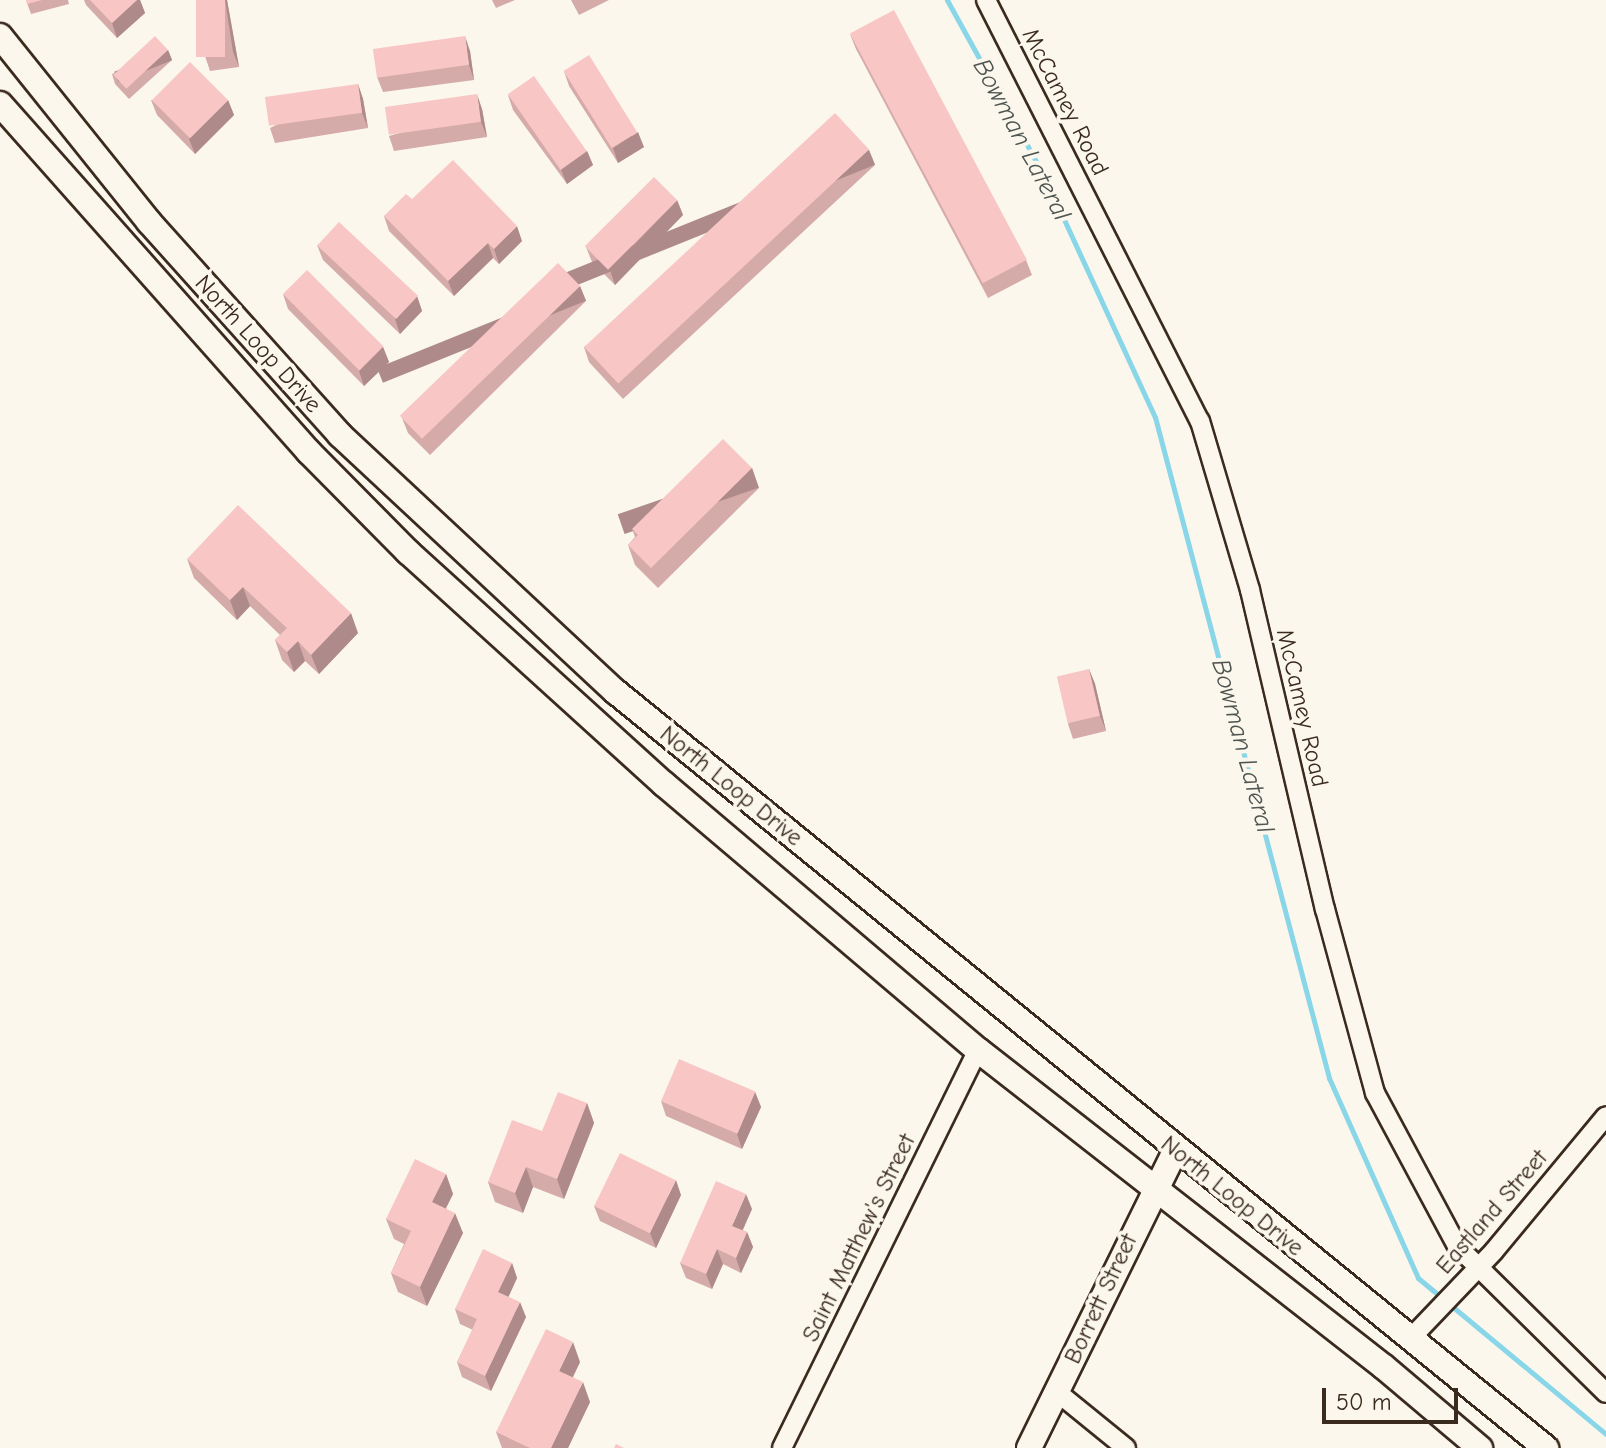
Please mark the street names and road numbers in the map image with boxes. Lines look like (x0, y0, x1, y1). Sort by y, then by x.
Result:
street label: McCamey Road (1016, 24, 1114, 180)
street label: North Loop Drive (189, 269, 327, 419)
street label: McCamey Road (1270, 626, 1334, 790)
street label: North Loop Drive (654, 720, 808, 852)
street label: Saint Matthew's Street (796, 1129, 922, 1347)
street label: North Loop Drive (1155, 1130, 1309, 1262)
street label: Eastland Street (1430, 1144, 1554, 1280)
street label: Borrett Street (1058, 1229, 1144, 1369)

